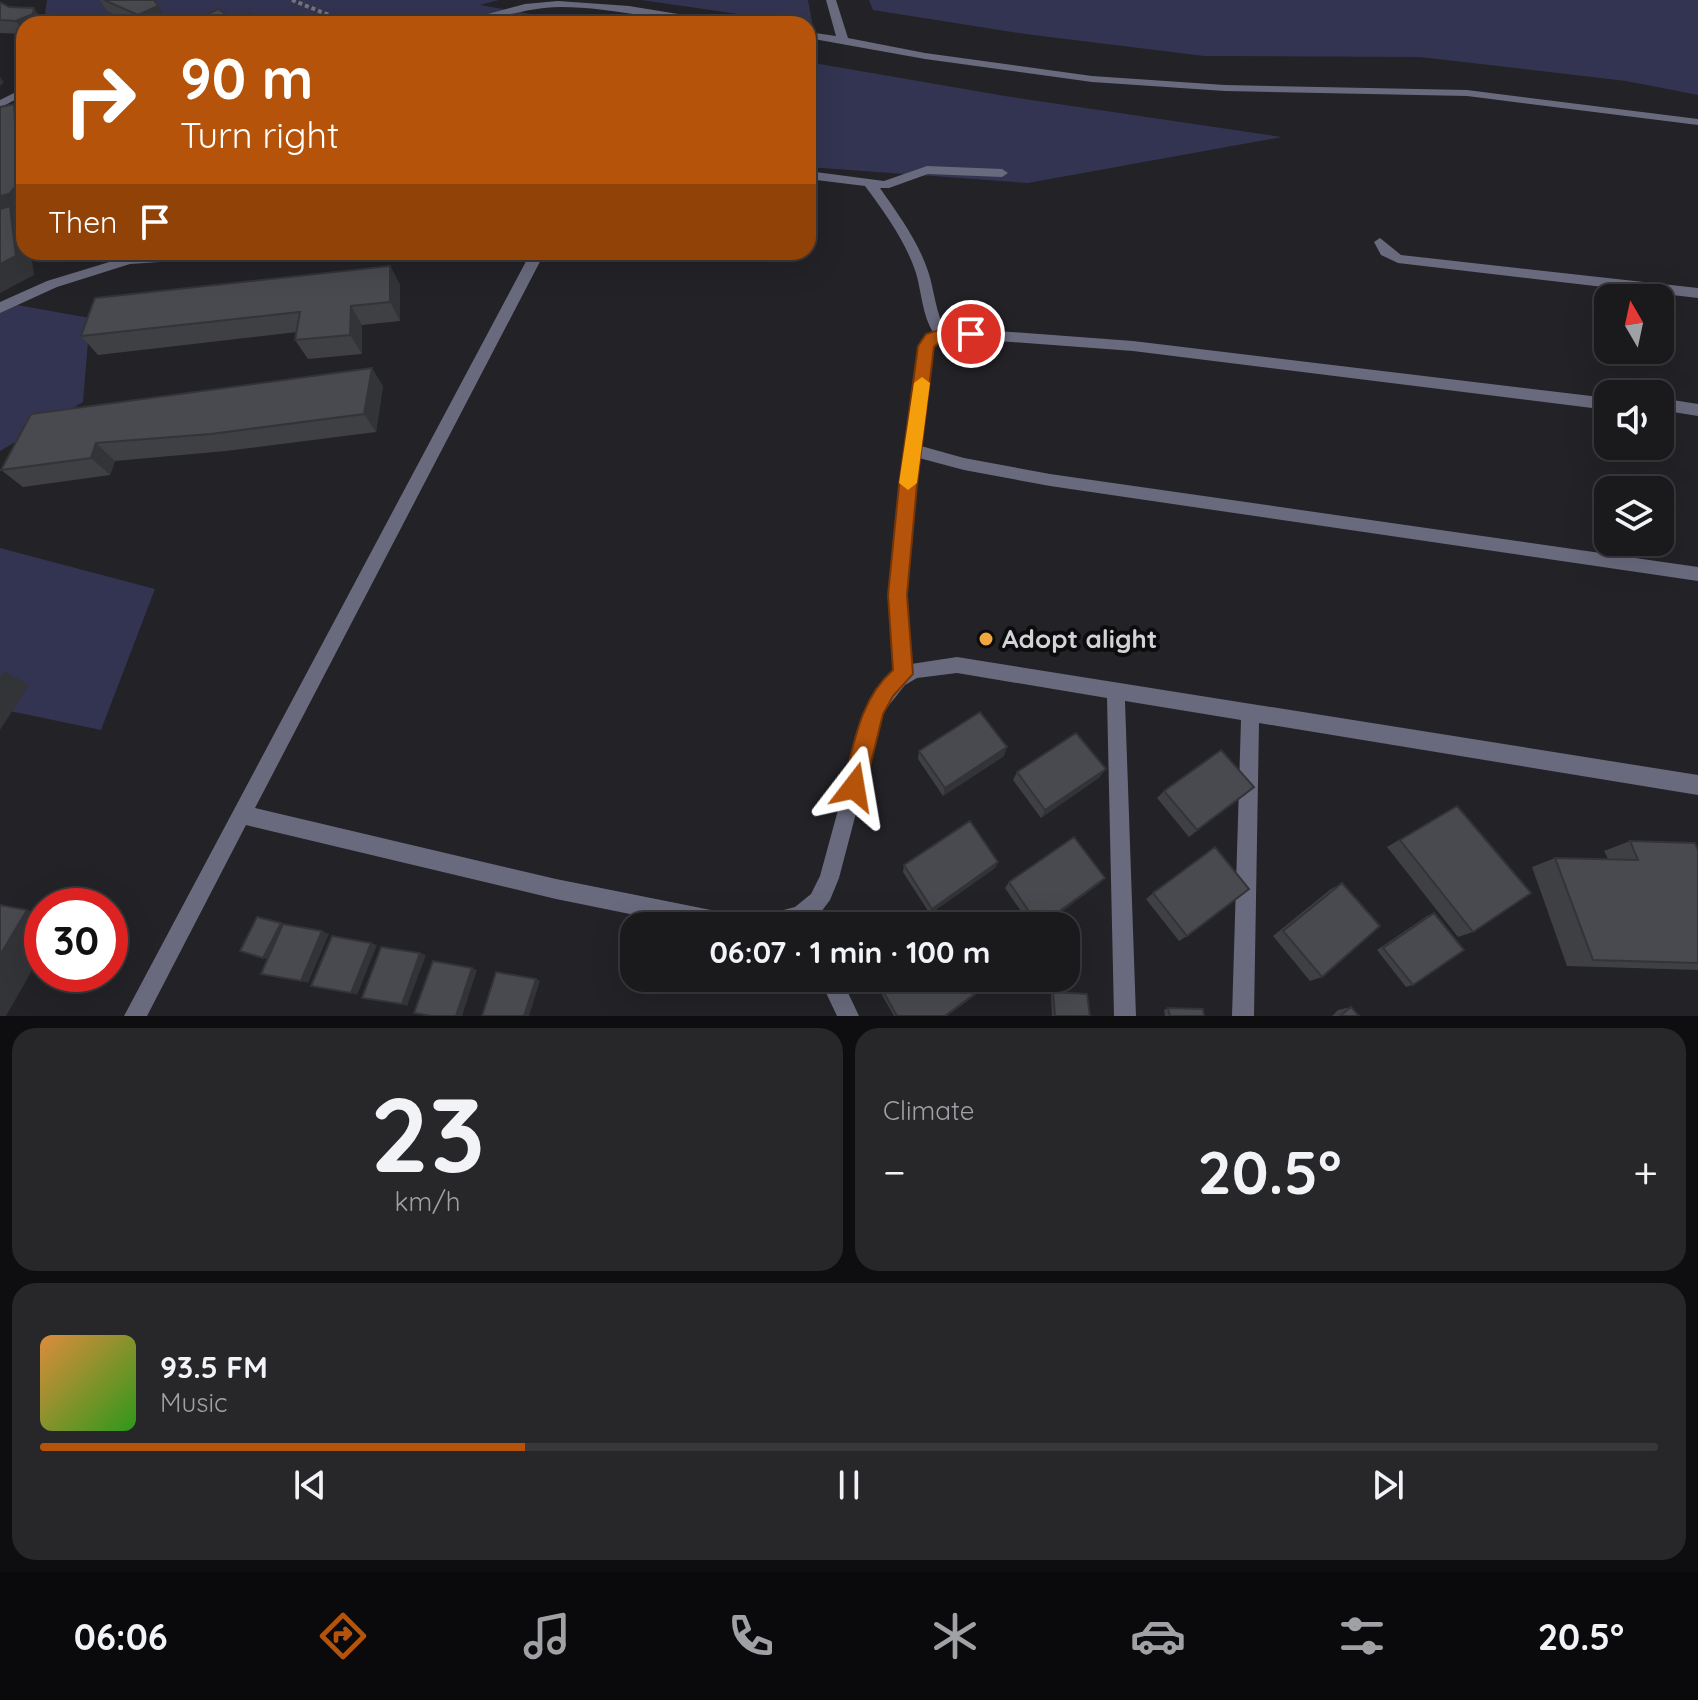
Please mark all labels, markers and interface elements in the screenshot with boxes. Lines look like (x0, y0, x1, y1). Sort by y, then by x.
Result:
text: 90 m (180, 43, 314, 113)
icon: right (48, 48, 152, 152)
text: Turn right (180, 112, 339, 157)
icon: arrive (133, 200, 177, 244)
text: Then (48, 203, 117, 241)
north arrow (1594, 284, 1674, 364)
map controls (1594, 284, 1674, 556)
pin (937, 300, 1005, 368)
icon: arrive (949, 312, 993, 356)
button: sound (1594, 380, 1674, 460)
button: layers (1594, 476, 1674, 556)
place label: Adopt alight (1002, 622, 1157, 655)
marker: Adopt alight (977, 630, 995, 648)
position arrow (812, 745, 896, 829)
speed limit sign: 30 (24, 888, 128, 992)
text: 06:07 · 1 min · 100 m (709, 933, 991, 971)
text: 23 (370, 1068, 485, 1198)
text: Climate (883, 1094, 974, 1127)
text: 20.5° (1198, 1134, 1342, 1209)
text: − (883, 1144, 906, 1199)
text: + (1633, 1144, 1658, 1199)
text: km/h (395, 1185, 460, 1218)
text: 93.5 FM (160, 1348, 268, 1386)
text: Music (160, 1386, 228, 1419)
icon: previous (288, 1463, 332, 1507)
icon: pause (827, 1463, 871, 1507)
icon: next (1366, 1463, 1410, 1507)
icon: directions (315, 1608, 371, 1664)
icon: music (519, 1608, 575, 1664)
icon: phone (723, 1608, 779, 1664)
icon: climate (927, 1608, 983, 1664)
icon: car (1130, 1608, 1186, 1664)
icon: filters (1334, 1608, 1390, 1664)
text: 06:06 (74, 1614, 168, 1659)
text: 20.5° (1538, 1614, 1624, 1659)

